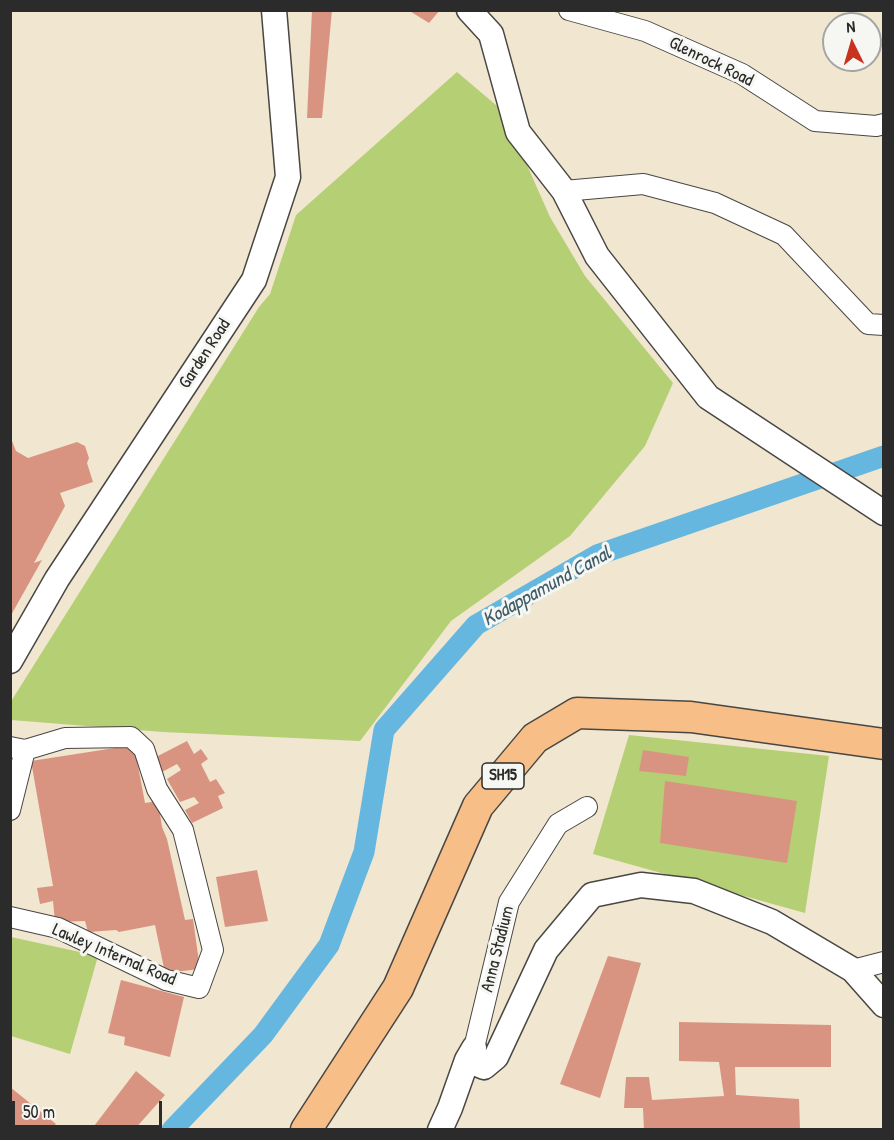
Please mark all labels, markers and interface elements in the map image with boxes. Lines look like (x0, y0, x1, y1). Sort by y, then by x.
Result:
north arrow (822, 12, 882, 72)
text: N (845, 15, 856, 37)
street label: Glenrock Road (665, 32, 757, 92)
street label: Garden Road (175, 315, 235, 393)
water label: Kodappamund Canal (479, 542, 615, 632)
road number: SH15 (482, 763, 524, 789)
street label: Anna Stadium (477, 904, 519, 994)
street label: Lawley Internal Road (49, 919, 179, 991)
scale bar (15, 1089, 165, 1127)
text: 50 m (23, 1099, 55, 1124)

